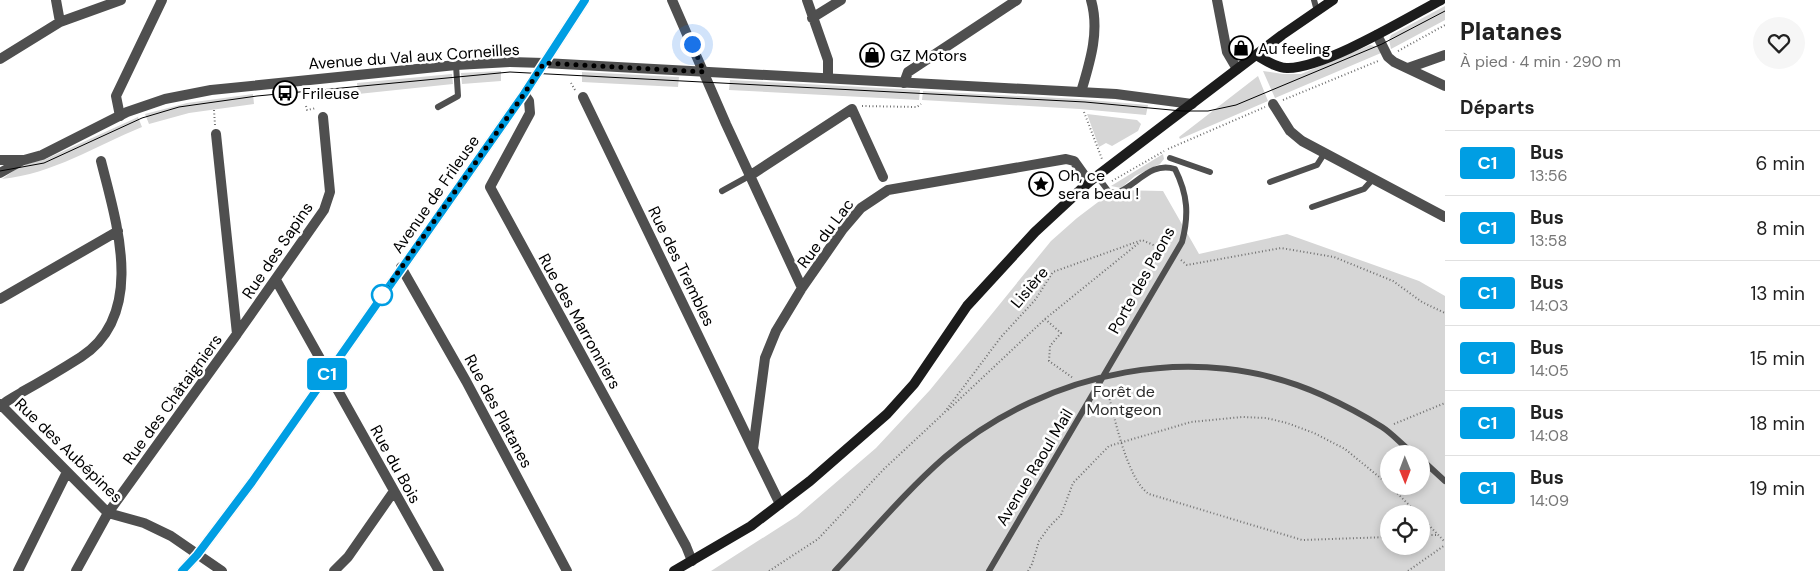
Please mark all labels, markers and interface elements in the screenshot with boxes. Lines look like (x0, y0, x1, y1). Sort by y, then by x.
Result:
text: Platanes (1460, 16, 1562, 47)
button: heart (1753, 17, 1805, 69)
your location (680, 32, 705, 57)
shop icon: Au feeling (1228, 35, 1254, 61)
place label: Au feeling (1258, 38, 1331, 59)
street label: Avenue du Val aux Corneilles (308, 39, 520, 74)
shop icon: GZ Motors (859, 42, 885, 68)
place label: GZ Motors (890, 45, 967, 66)
text: À pied · 4 min · 290 m (1460, 51, 1621, 72)
bus stop icon: Frileuse (272, 80, 298, 106)
place label: Frileuse (302, 83, 359, 104)
text: Départs (1460, 95, 1535, 120)
street label: Avenue de Frileuse (387, 131, 484, 257)
text: Bus (1530, 140, 1564, 165)
text: C1 (1478, 151, 1497, 175)
text: 6 min (1756, 151, 1805, 176)
place label: Oh, ce sera beau ! (1058, 165, 1139, 204)
text: 13:56 (1530, 165, 1568, 186)
place icon: Oh, ce sera beau ! (1028, 171, 1054, 197)
street label: Rue du Lac (792, 194, 858, 272)
street label: Rue des Sapins (237, 198, 318, 303)
street label: Rue des Trembles (643, 203, 720, 330)
text: Bus (1530, 205, 1564, 230)
text: C1 (1478, 216, 1497, 240)
text: 8 min (1756, 216, 1805, 241)
street label: Porte des Paons (1103, 223, 1180, 338)
text: 13:58 (1530, 230, 1567, 251)
street label: Rue des Marronniers (534, 250, 626, 393)
street label: Lisière (1006, 262, 1053, 312)
text: Bus (1530, 270, 1564, 295)
text: C1 (1478, 281, 1497, 305)
text: 13 min (1750, 281, 1805, 306)
unlabelled marker (371, 284, 393, 306)
text: 14:03 (1530, 295, 1568, 316)
street label: Rue des Châtaigniers (118, 330, 227, 469)
text: Bus (1530, 335, 1564, 360)
text: C1 (1478, 346, 1497, 370)
text: 15 min (1750, 346, 1805, 371)
street label: Rue des Platanes (460, 351, 537, 472)
line badge: C1 (304, 358, 350, 390)
text: 14:05 (1530, 360, 1569, 381)
text: C1 (317, 362, 337, 386)
park label: Forêt de Montgeon (1087, 381, 1161, 420)
street label: Rue des Aubépines (10, 393, 127, 507)
text: Bus (1530, 400, 1564, 425)
street label: Avenue Raoul Mail (991, 405, 1078, 530)
text: C1 (1478, 411, 1497, 435)
text: 18 min (1750, 411, 1805, 436)
street label: Rue du Bois (365, 421, 426, 507)
text: 14:08 (1530, 425, 1569, 446)
north arrow (1380, 445, 1430, 495)
map controls (1380, 445, 1430, 555)
text: Bus (1530, 465, 1564, 490)
text: C1 (1478, 476, 1497, 500)
text: 19 min (1750, 476, 1805, 501)
text: 14:09 (1530, 490, 1569, 511)
button: locate (1380, 505, 1430, 555)

